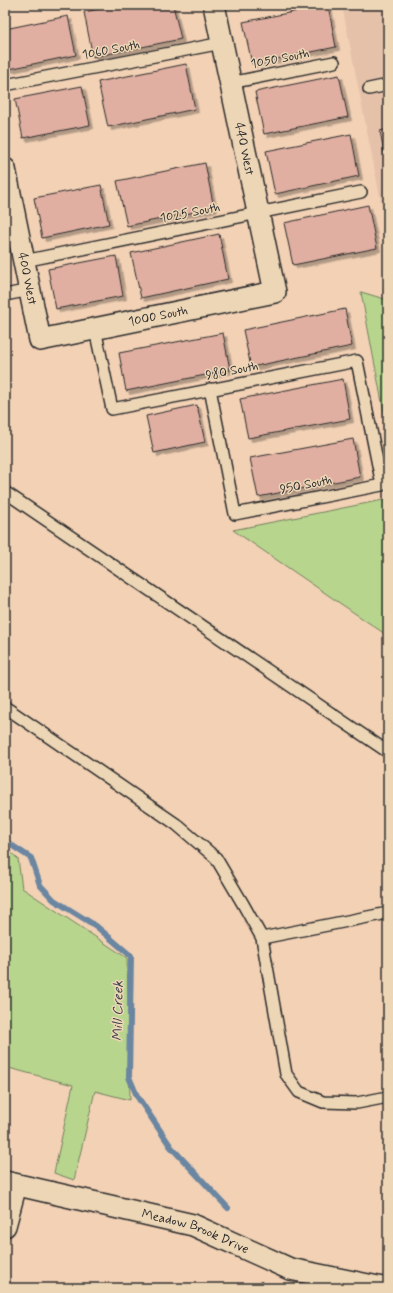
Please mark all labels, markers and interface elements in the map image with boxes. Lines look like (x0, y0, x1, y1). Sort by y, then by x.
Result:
street label: 1060 South (81, 36, 141, 64)
street label: 1050 South (249, 45, 311, 73)
street label: 440 West (230, 121, 258, 177)
street label: 1025 South (159, 199, 221, 227)
street label: 400 West (14, 251, 41, 306)
street label: 1000 South (127, 302, 189, 330)
street label: 980 South (204, 358, 260, 384)
street label: 950 South (278, 472, 334, 498)
water label: Mill Creek (108, 981, 128, 1041)
street label: Meadow Brook Drive (140, 1205, 252, 1258)

